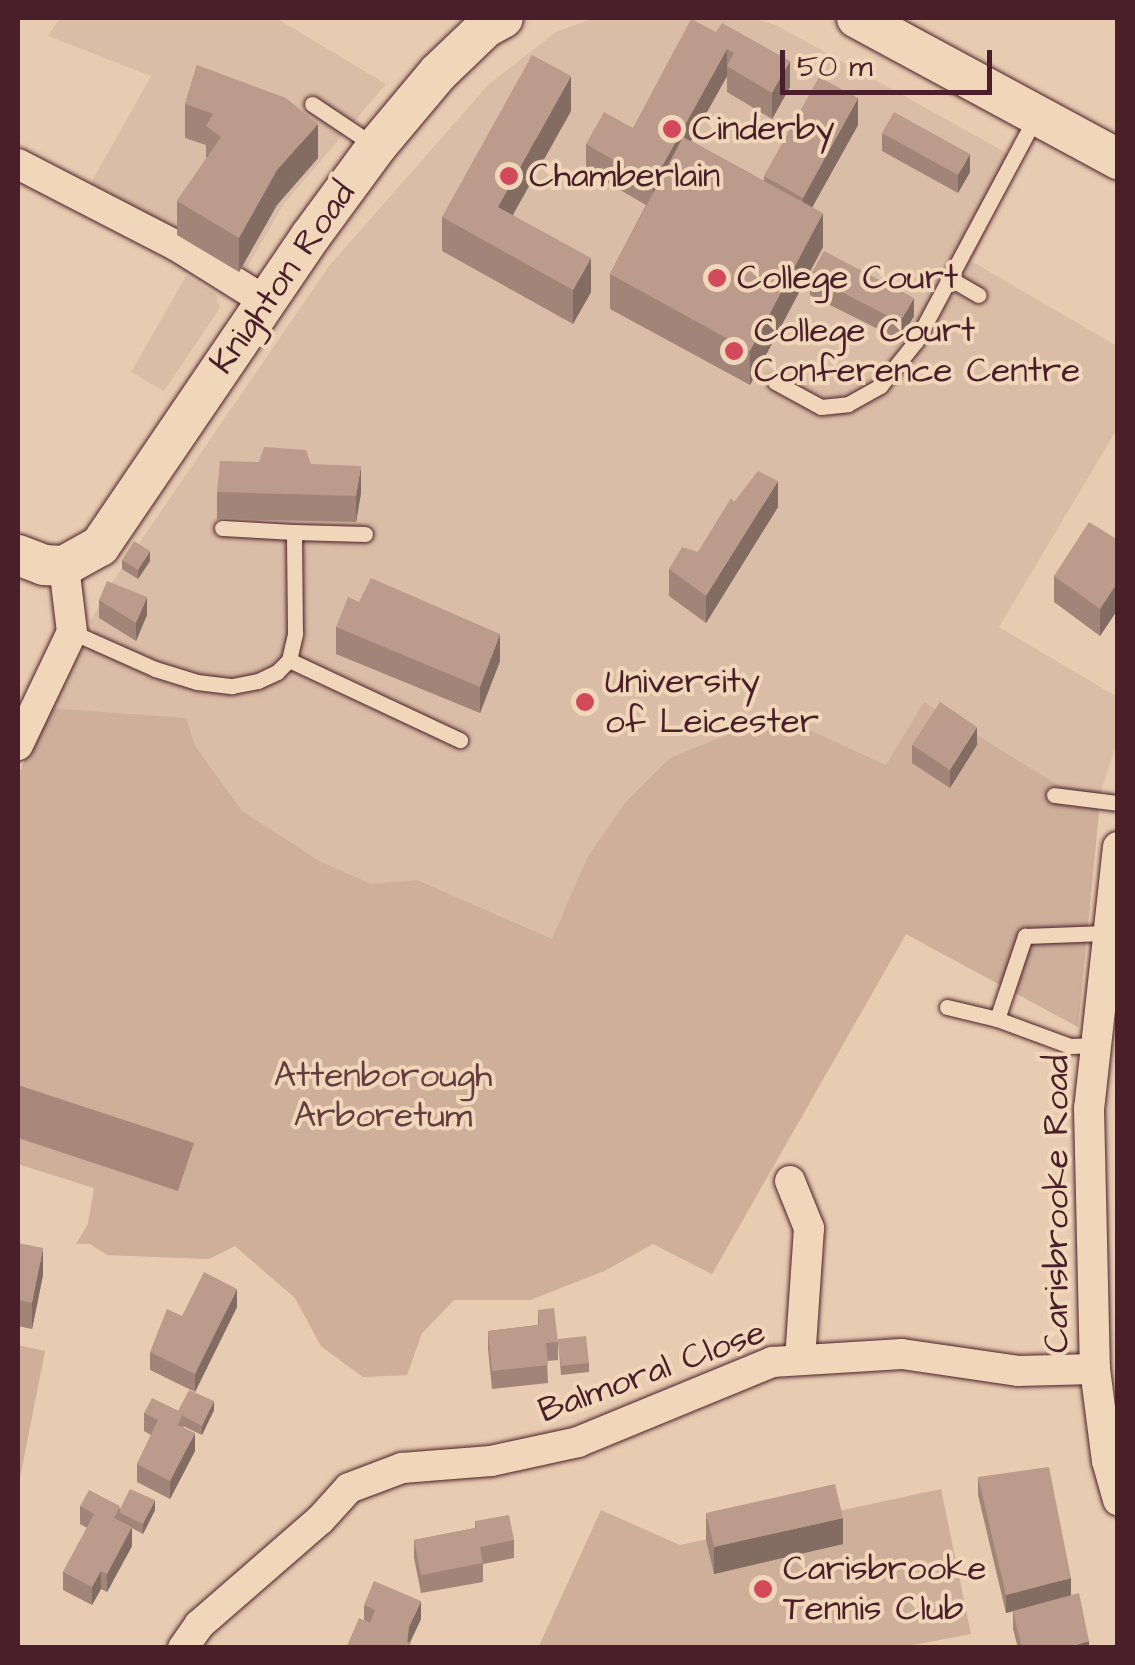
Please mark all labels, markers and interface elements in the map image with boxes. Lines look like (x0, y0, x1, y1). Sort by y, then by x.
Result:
scale bar (785, 30, 998, 92)
text: 50 m (797, 46, 873, 88)
place label: Cinderby (692, 108, 835, 150)
marker: Cinderby (661, 118, 683, 140)
place label: Chamberlain (529, 155, 720, 197)
marker: Chamberlain (498, 165, 520, 187)
street label: Knighton Road (201, 174, 365, 382)
place label: College Court (737, 257, 958, 299)
marker: College Court (706, 267, 728, 289)
place label: College Court Conference Centre (754, 310, 1080, 392)
marker: College Court Conference Centre (723, 340, 745, 362)
place label: University of Leicester (605, 661, 819, 743)
marker: University of Leicester (574, 691, 596, 713)
park label: Attenborough Arboretum (274, 1055, 492, 1137)
street label: Carisbrooke Road (1036, 1055, 1078, 1353)
street label: Balmoral Close (533, 1312, 771, 1432)
place label: Carisbrooke Tennis Club (783, 1548, 987, 1630)
marker: Carisbrooke Tennis Club (752, 1578, 774, 1600)

